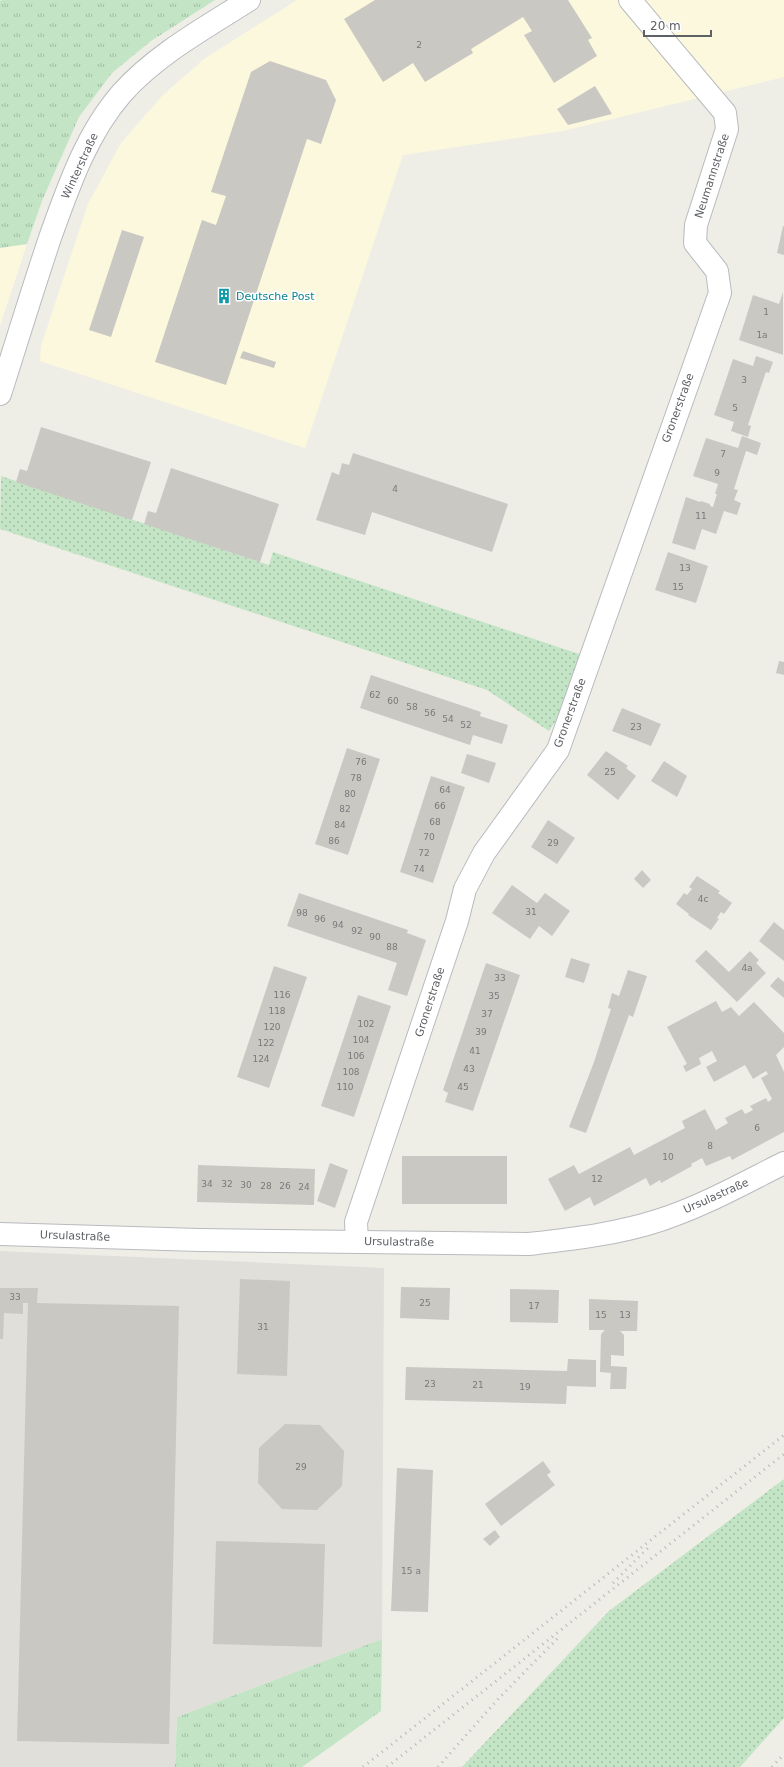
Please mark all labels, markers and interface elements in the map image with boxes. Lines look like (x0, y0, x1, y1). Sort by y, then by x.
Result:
scale bar (644, 12, 711, 38)
text: 20 m (650, 19, 681, 33)
house number: 2 (416, 40, 422, 50)
street label: Winterstraße (59, 131, 101, 201)
street label: Neumannstraße (692, 132, 732, 220)
building icon: Deutsche Post (215, 287, 233, 305)
place label: Deutsche Post (236, 290, 315, 303)
house number: 1 (763, 307, 769, 317)
house number: 1a (756, 330, 768, 340)
street label: Gronerstraße (659, 371, 697, 444)
house number: 3 (741, 375, 747, 385)
house number: 5 (732, 403, 738, 413)
house number: 7 (720, 449, 726, 459)
house number: 9 (714, 468, 720, 478)
house number: 4 (392, 484, 398, 494)
house number: 11 (695, 511, 707, 521)
house number: 13 (679, 563, 691, 573)
house number: 15 (672, 582, 684, 592)
street label: Gronerstraße (551, 676, 589, 749)
house number: 62 (369, 690, 381, 700)
house number: 60 (387, 696, 399, 706)
house number: 58 (406, 702, 418, 712)
house number: 56 (424, 708, 436, 718)
house number: 54 (442, 714, 454, 724)
house number: 52 (460, 720, 472, 730)
house number: 23 (630, 722, 642, 732)
house number: 76 (355, 757, 367, 767)
house number: 25 (604, 767, 616, 777)
house number: 78 (350, 773, 362, 783)
house number: 64 (439, 785, 451, 795)
house number: 80 (344, 789, 356, 799)
house number: 66 (434, 801, 446, 811)
house number: 82 (339, 804, 351, 814)
house number: 68 (429, 817, 441, 827)
house number: 84 (334, 820, 346, 830)
house number: 70 (423, 832, 435, 842)
house number: 86 (328, 836, 340, 846)
house number: 29 (547, 838, 559, 848)
house number: 72 (418, 848, 430, 858)
house number: 74 (413, 864, 425, 874)
house number: 4c (698, 894, 708, 904)
house number: 31 (525, 907, 537, 917)
house number: 98 (296, 908, 308, 918)
house number: 96 (314, 914, 326, 924)
house number: 94 (332, 920, 344, 930)
house number: 92 (351, 926, 363, 936)
house number: 90 (369, 932, 381, 942)
house number: 88 (386, 942, 398, 952)
house number: 4a (741, 963, 753, 973)
street label: Gronerstraße (413, 965, 447, 1039)
house number: 33 (494, 973, 506, 983)
house number: 116 (273, 990, 291, 1000)
house number: 35 (488, 991, 500, 1001)
house number: 118 (268, 1006, 286, 1016)
house number: 37 (481, 1009, 493, 1019)
house number: 102 (357, 1019, 375, 1029)
house number: 120 (263, 1022, 281, 1032)
house number: 39 (475, 1027, 487, 1037)
house number: 104 (352, 1035, 370, 1045)
house number: 122 (257, 1038, 275, 1048)
house number: 41 (469, 1046, 481, 1056)
house number: 106 (347, 1051, 365, 1061)
house number: 124 (252, 1054, 270, 1064)
house number: 43 (463, 1064, 475, 1074)
house number: 108 (342, 1067, 360, 1077)
house number: 110 (336, 1082, 354, 1092)
house number: 45 (457, 1082, 469, 1092)
house number: 6 (754, 1123, 760, 1133)
house number: 8 (707, 1141, 713, 1151)
house number: 10 (662, 1152, 674, 1162)
house number: 12 (591, 1174, 603, 1184)
street label: Ursulastraße (681, 1176, 751, 1216)
house number: 34 (201, 1179, 213, 1189)
house number: 32 (221, 1179, 233, 1189)
house number: 30 (240, 1180, 252, 1190)
house number: 28 (260, 1181, 272, 1191)
house number: 26 (279, 1181, 291, 1191)
house number: 24 (298, 1182, 310, 1192)
street label: Ursulastraße (40, 1228, 110, 1244)
street label: Ursulastraße (364, 1235, 434, 1249)
house number: 33 (9, 1292, 21, 1302)
house number: 25 (419, 1298, 431, 1308)
house number: 17 (528, 1301, 540, 1311)
house number: 15 (595, 1310, 607, 1320)
house number: 13 (619, 1310, 631, 1320)
house number: 31 (257, 1322, 269, 1332)
house number: 23 (424, 1379, 436, 1389)
house number: 21 (472, 1380, 484, 1390)
house number: 19 (519, 1382, 531, 1392)
house number: 29 (295, 1462, 307, 1472)
house number: 15 a (401, 1566, 421, 1576)

